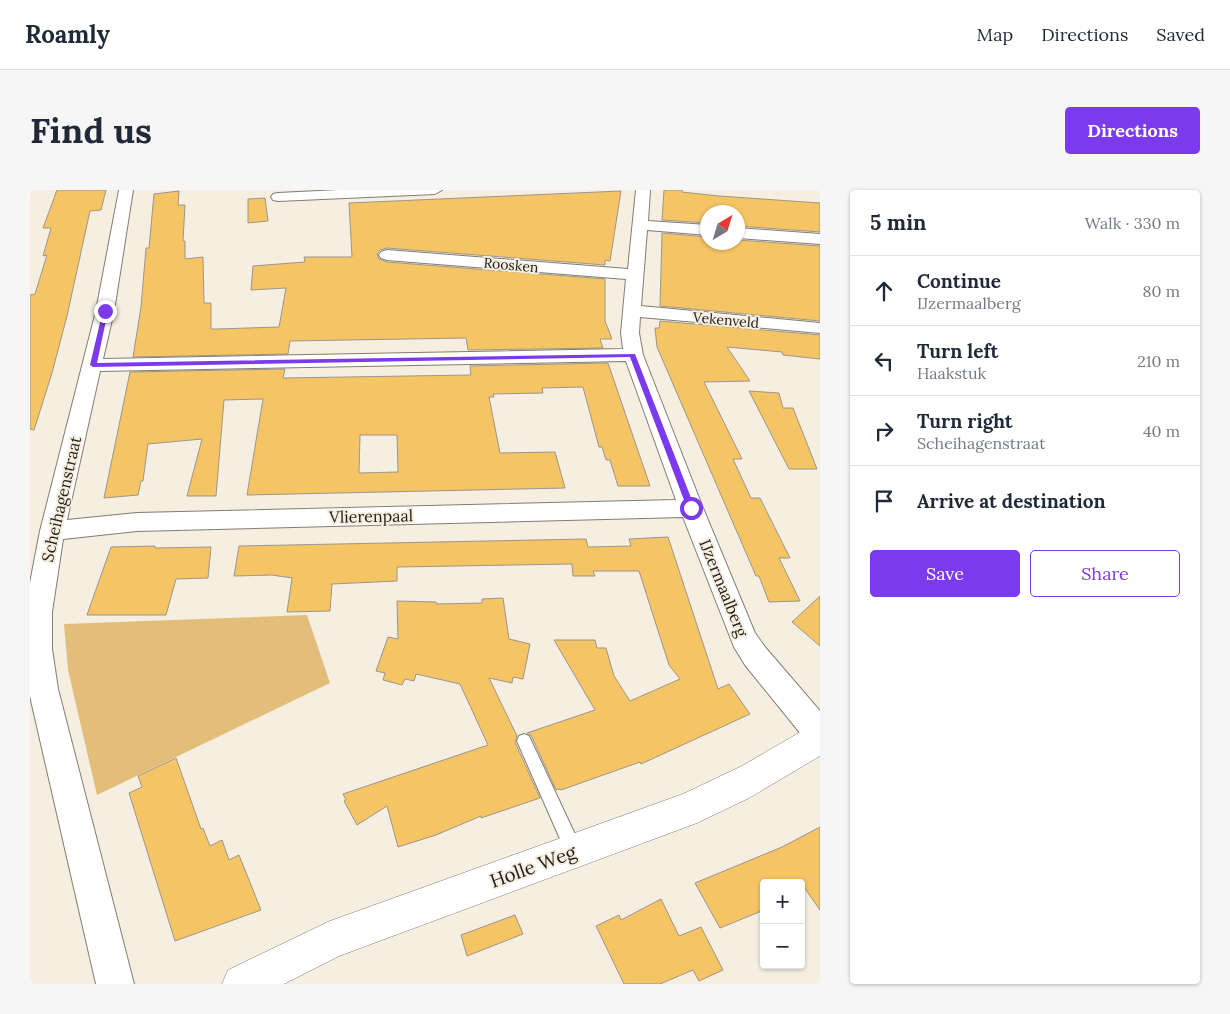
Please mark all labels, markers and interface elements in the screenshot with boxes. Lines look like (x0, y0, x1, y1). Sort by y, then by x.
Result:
text: Roamly (25, 19, 110, 50)
text: Map (977, 23, 1013, 46)
text: Directions (1041, 23, 1128, 46)
text: Saved (1156, 23, 1205, 46)
button: Directions (1065, 107, 1200, 154)
text: Find us (30, 108, 152, 153)
north arrow (700, 205, 745, 250)
text: 5 min (870, 209, 926, 236)
text: Walk · 330 m (1085, 213, 1180, 233)
street label: Roosken (483, 254, 540, 276)
text: Continue (917, 269, 1001, 293)
icon: ahead (870, 277, 898, 305)
text: 80 m (1143, 281, 1180, 301)
text: IJzermaalberg (917, 293, 1021, 313)
route end (94, 300, 117, 323)
street label: Vekenveld (691, 308, 760, 332)
text: Turn left (917, 339, 998, 363)
icon: left (870, 347, 898, 375)
text: 210 m (1137, 351, 1180, 371)
text: Haakstuk (917, 363, 986, 383)
text: Turn right (917, 409, 1013, 433)
icon: right (870, 417, 898, 445)
text: 40 m (1143, 421, 1180, 441)
street label: Scheihagenstraat (37, 433, 85, 564)
text: Scheihagenstraat (917, 433, 1045, 453)
icon: arrive (870, 487, 898, 515)
text: Arrive at destination (917, 489, 1106, 513)
route start (680, 497, 703, 520)
street label: Vlierenpaal (328, 505, 413, 527)
street label: IJzermaalberg (695, 536, 753, 641)
button: Save (870, 550, 1020, 597)
button: Share (1030, 550, 1180, 597)
street label: Holle Weg (487, 839, 580, 893)
map controls (760, 879, 805, 969)
button: + (760, 879, 805, 924)
button: − (760, 924, 805, 969)

